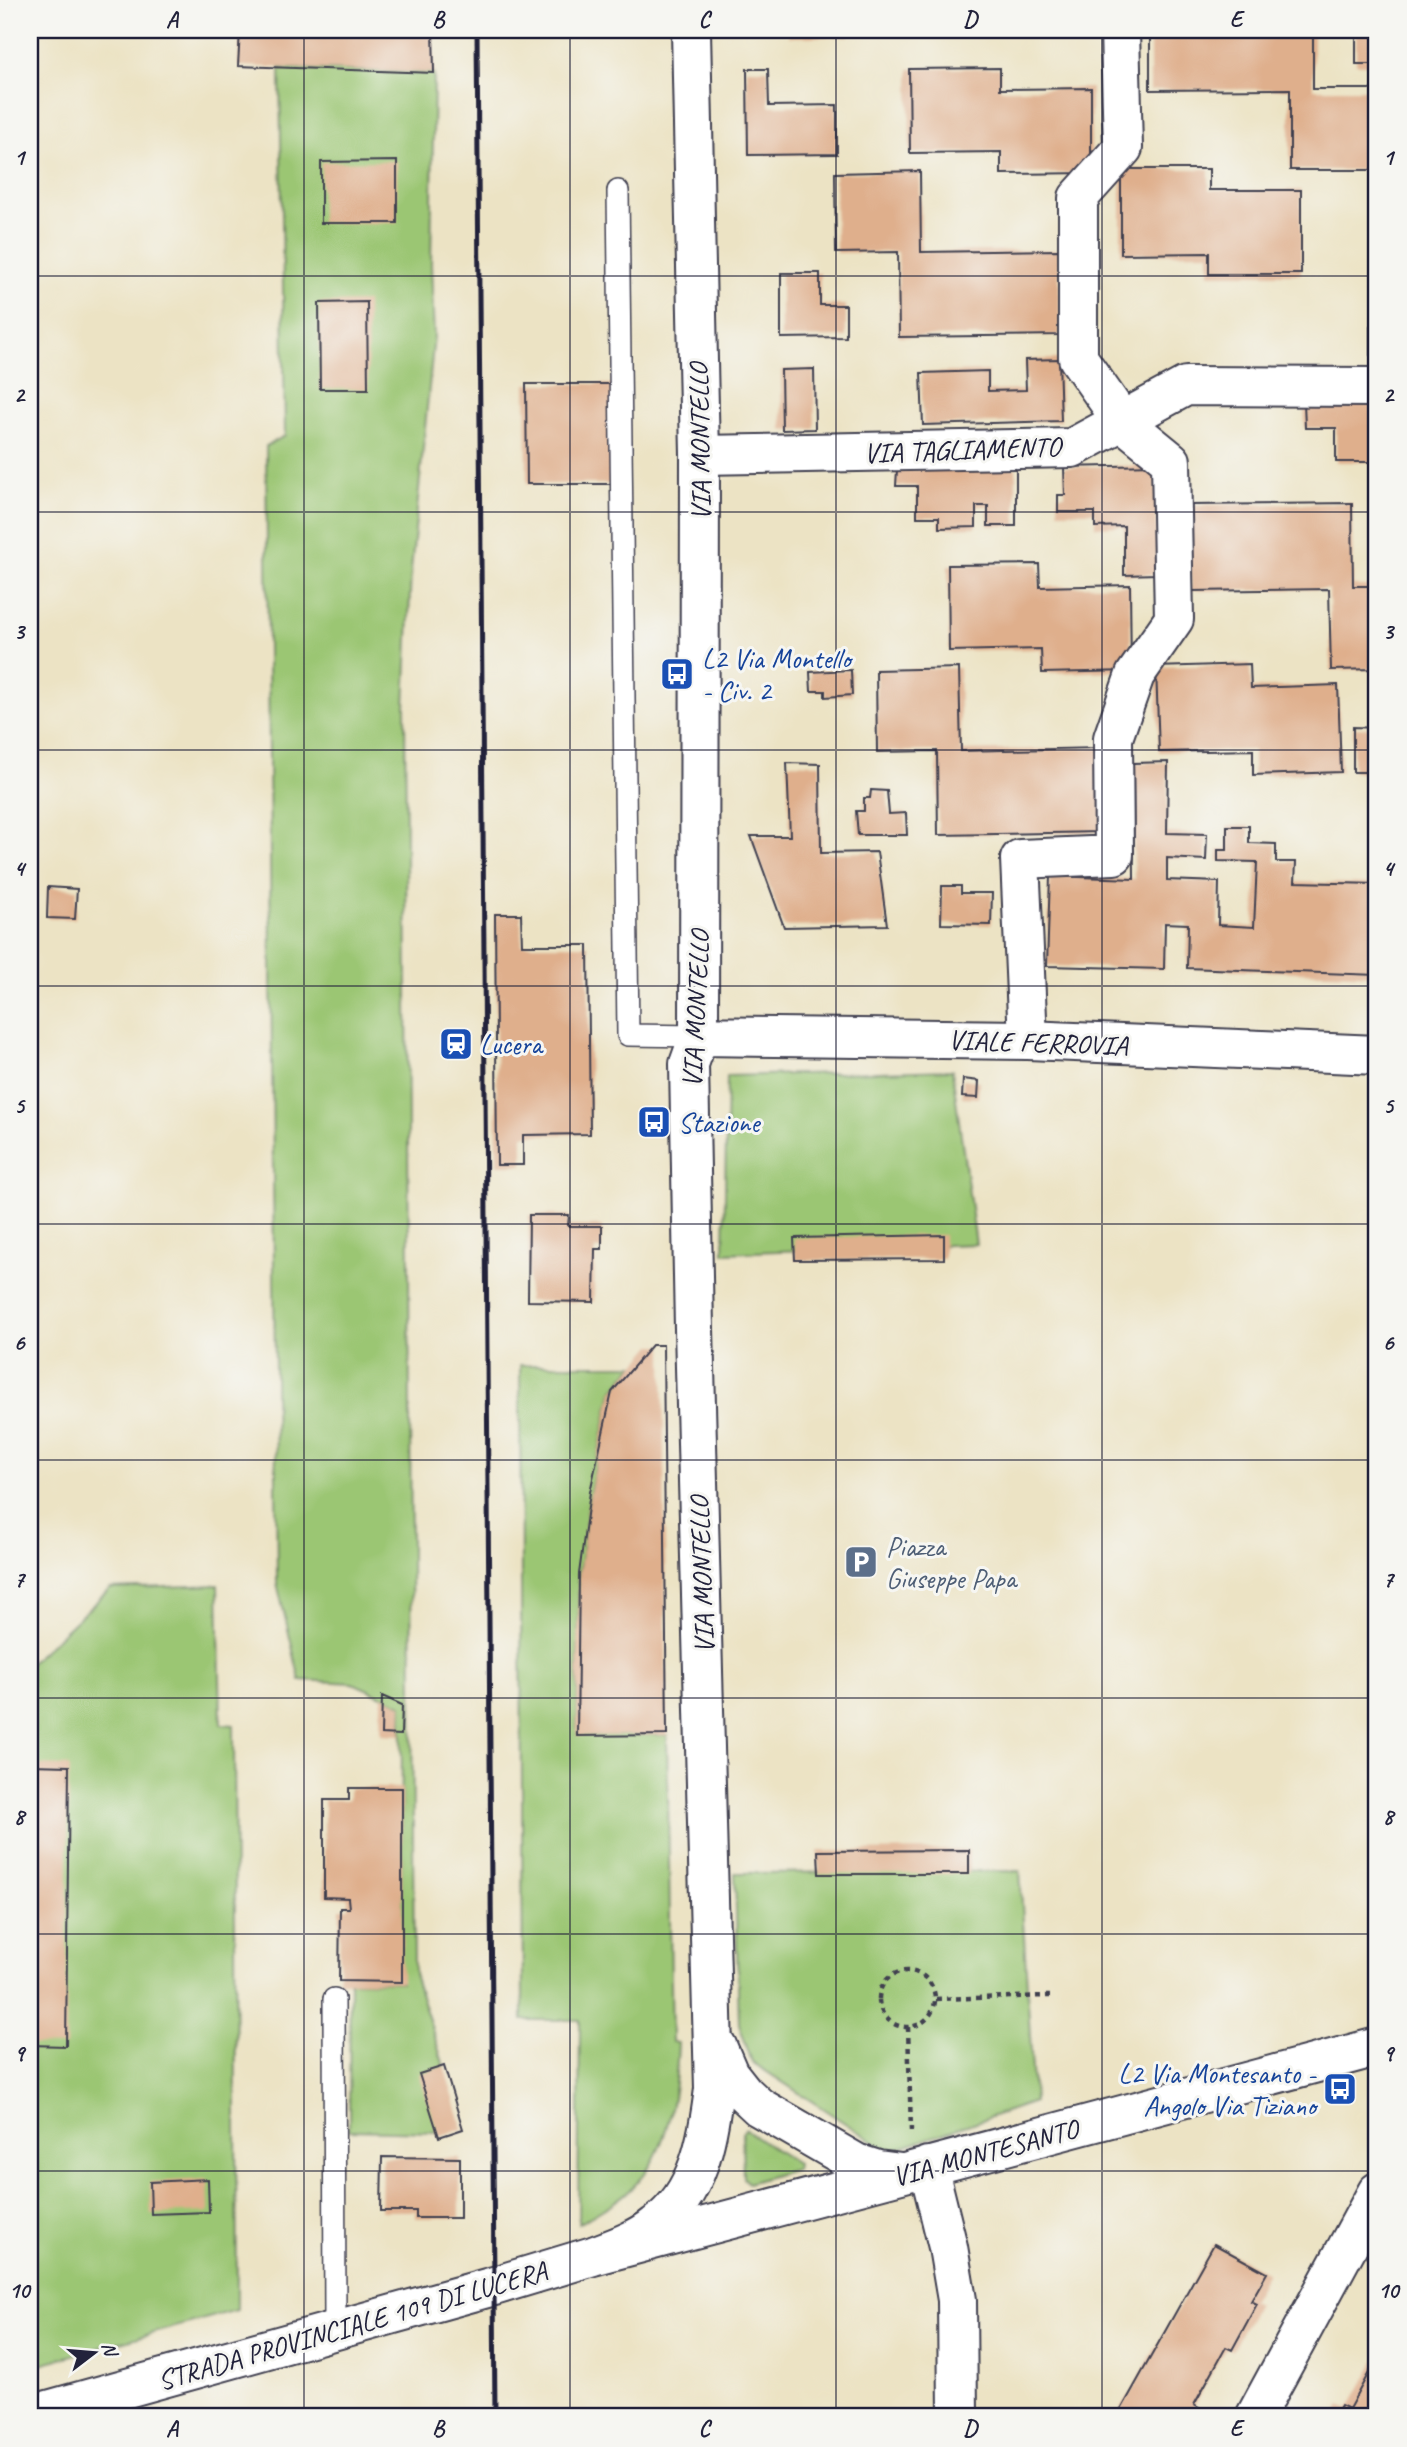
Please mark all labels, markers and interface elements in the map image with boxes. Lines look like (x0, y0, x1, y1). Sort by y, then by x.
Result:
text: A (166, 5, 180, 34)
text: B (432, 5, 446, 34)
text: C (699, 5, 713, 34)
text: D (963, 5, 979, 34)
text: E (1230, 5, 1246, 34)
text: 1 (14, 143, 27, 172)
text: 1 (1383, 143, 1396, 172)
street label: VIA MONTELLO (681, 360, 718, 521)
text: 2 (14, 380, 27, 409)
text: 2 (1383, 380, 1396, 409)
street label: VIA TAGLIAMENTO (863, 428, 1064, 470)
text: 3 (14, 617, 27, 646)
text: 3 (1383, 617, 1396, 646)
place label: L2 Via Montello - Civ. 2 (702, 641, 854, 708)
bus stop icon: L2 Via Montello - Civ. 2 (658, 655, 696, 693)
text: 4 (14, 854, 27, 883)
text: 4 (1383, 854, 1396, 883)
street label: VIA MONTELLO (674, 926, 717, 1089)
street label: VIALE FERROVIA (948, 1022, 1130, 1063)
station icon: Lucera (437, 1025, 475, 1063)
place label: Lucera (480, 1027, 544, 1062)
text: 5 (14, 1091, 26, 1120)
text: 5 (1383, 1091, 1395, 1120)
bus stop icon: Stazione (635, 1103, 673, 1141)
place label: Stazione (678, 1105, 761, 1140)
text: 6 (14, 1328, 27, 1357)
text: 6 (1383, 1328, 1396, 1357)
street label: VIA MONTELLO (681, 1493, 722, 1654)
place label: Piazza Giuseppe Papa (886, 1529, 1019, 1596)
parking icon: Piazza Giuseppe Papa (842, 1543, 880, 1581)
text: 7 (14, 1565, 27, 1594)
text: 7 (1383, 1565, 1396, 1594)
text: 8 (14, 1802, 27, 1831)
text: 8 (1383, 1802, 1396, 1831)
text: 9 (14, 2039, 27, 2068)
text: 9 (1383, 2039, 1396, 2068)
place label: L2 Via Montesanto - Angolo Via Tiziano (1118, 2056, 1319, 2123)
bus stop icon: L2 Via Montesanto - Angolo Via Tiziano (1321, 2070, 1359, 2108)
street label: VIA MONTESANTO (888, 2110, 1085, 2194)
street label: STRADA PROVINCIALE 109 DI LUCERA (154, 2253, 553, 2398)
text: 10 (9, 2276, 32, 2305)
text: 10 (1378, 2276, 1401, 2305)
north arrow (60, 2318, 130, 2388)
text: N (96, 2340, 123, 2361)
text: A (166, 2414, 180, 2443)
text: B (432, 2414, 446, 2443)
text: C (699, 2414, 713, 2443)
text: D (963, 2414, 979, 2443)
text: E (1230, 2414, 1246, 2443)

